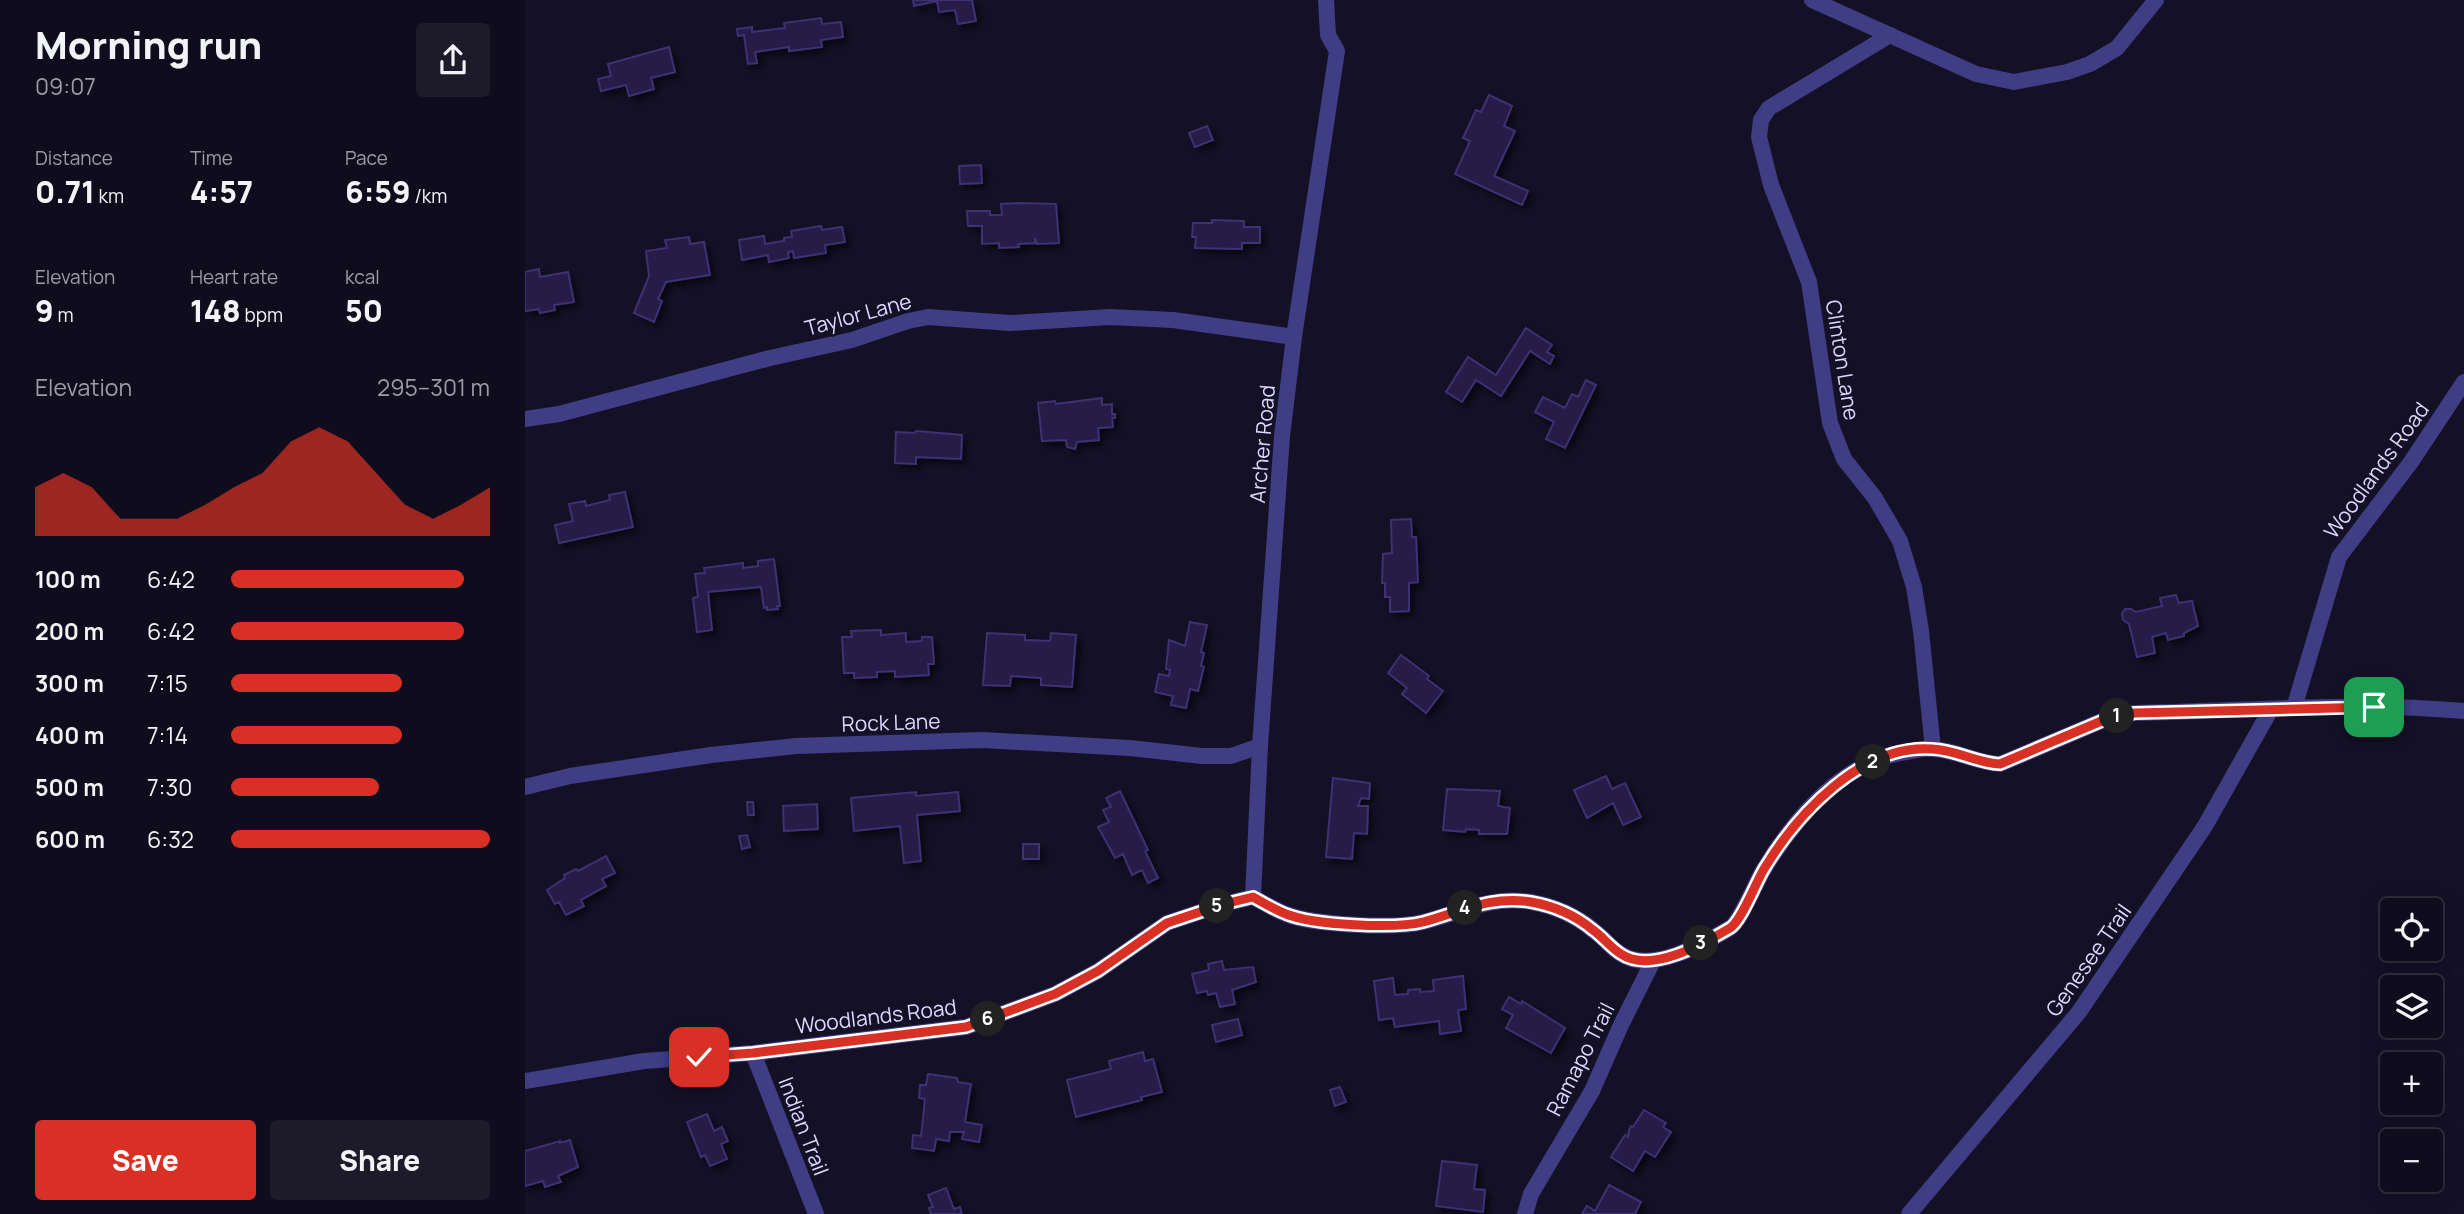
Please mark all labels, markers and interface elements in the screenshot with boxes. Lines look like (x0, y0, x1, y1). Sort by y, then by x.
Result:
text: Morning run (35, 18, 262, 70)
button: share (416, 23, 490, 97)
text: 09:07 (35, 70, 96, 102)
text: Distance (35, 145, 113, 171)
text: Time (190, 145, 233, 171)
text: Pace (345, 145, 388, 171)
text: 0.71 (35, 171, 95, 212)
text: 4:57 (190, 171, 253, 212)
text: 6:59 (345, 171, 411, 212)
text: km (95, 183, 124, 209)
text: /km (411, 183, 447, 209)
text: Elevation (35, 264, 115, 290)
text: Heart rate (190, 264, 278, 290)
text: kcal (345, 264, 380, 290)
street label: Taylor Lane (802, 286, 914, 342)
text: 9 (35, 290, 54, 331)
text: 148 (190, 290, 241, 331)
text: 50 (345, 290, 383, 331)
street label: Clinton Lane (1820, 298, 1866, 422)
text: m (54, 302, 74, 328)
text: bpm (241, 302, 283, 328)
text: Elevation (35, 371, 132, 403)
text: 295–301 m (377, 371, 490, 403)
street label: Archer Road (1243, 384, 1281, 504)
street label: Woodlands Road (2317, 396, 2435, 544)
text: 100 m (35, 563, 101, 595)
text: 6:42 (147, 563, 195, 595)
text: 200 m (35, 615, 104, 647)
text: 6:42 (147, 615, 195, 647)
text: 300 m (35, 667, 104, 699)
text: 7:15 (147, 667, 188, 699)
pin (2344, 677, 2404, 737)
icon: arrive (2355, 688, 2393, 726)
pin: 1 (2099, 698, 2135, 734)
text: 1 (2112, 702, 2121, 728)
street label: Rock Lane (841, 706, 941, 738)
text: 400 m (35, 719, 105, 751)
text: 7:14 (147, 719, 188, 751)
pin: 2 (1855, 744, 1891, 780)
text: 2 (1867, 748, 1878, 774)
text: 500 m (35, 771, 104, 803)
text: 7:30 (147, 771, 192, 803)
text: 600 m (35, 823, 105, 855)
text: 6:32 (147, 823, 194, 855)
pin: 5 (1199, 888, 1235, 923)
pin: 4 (1447, 890, 1483, 926)
text: 5 (1211, 892, 1222, 918)
text: 4 (1459, 894, 1470, 920)
street label: Genesee Trail (2039, 898, 2137, 1022)
map controls (2380, 898, 2443, 1192)
button: locate (2380, 898, 2443, 961)
pin: 3 (1683, 926, 1719, 960)
text: 3 (1695, 929, 1706, 955)
button: layers (2380, 975, 2443, 1038)
street label: Woodlands Road (794, 992, 958, 1040)
street label: Ramapo Trail (1539, 998, 1621, 1120)
pin: 6 (971, 1002, 1005, 1036)
text: 6 (982, 1005, 993, 1031)
pin (669, 1027, 729, 1087)
icon: check (680, 1038, 718, 1076)
button: + (2380, 1052, 2443, 1115)
street label: Indian Trail (772, 1073, 836, 1179)
button: Save (35, 1120, 256, 1200)
button: Share (270, 1120, 490, 1200)
button: − (2380, 1129, 2443, 1192)

